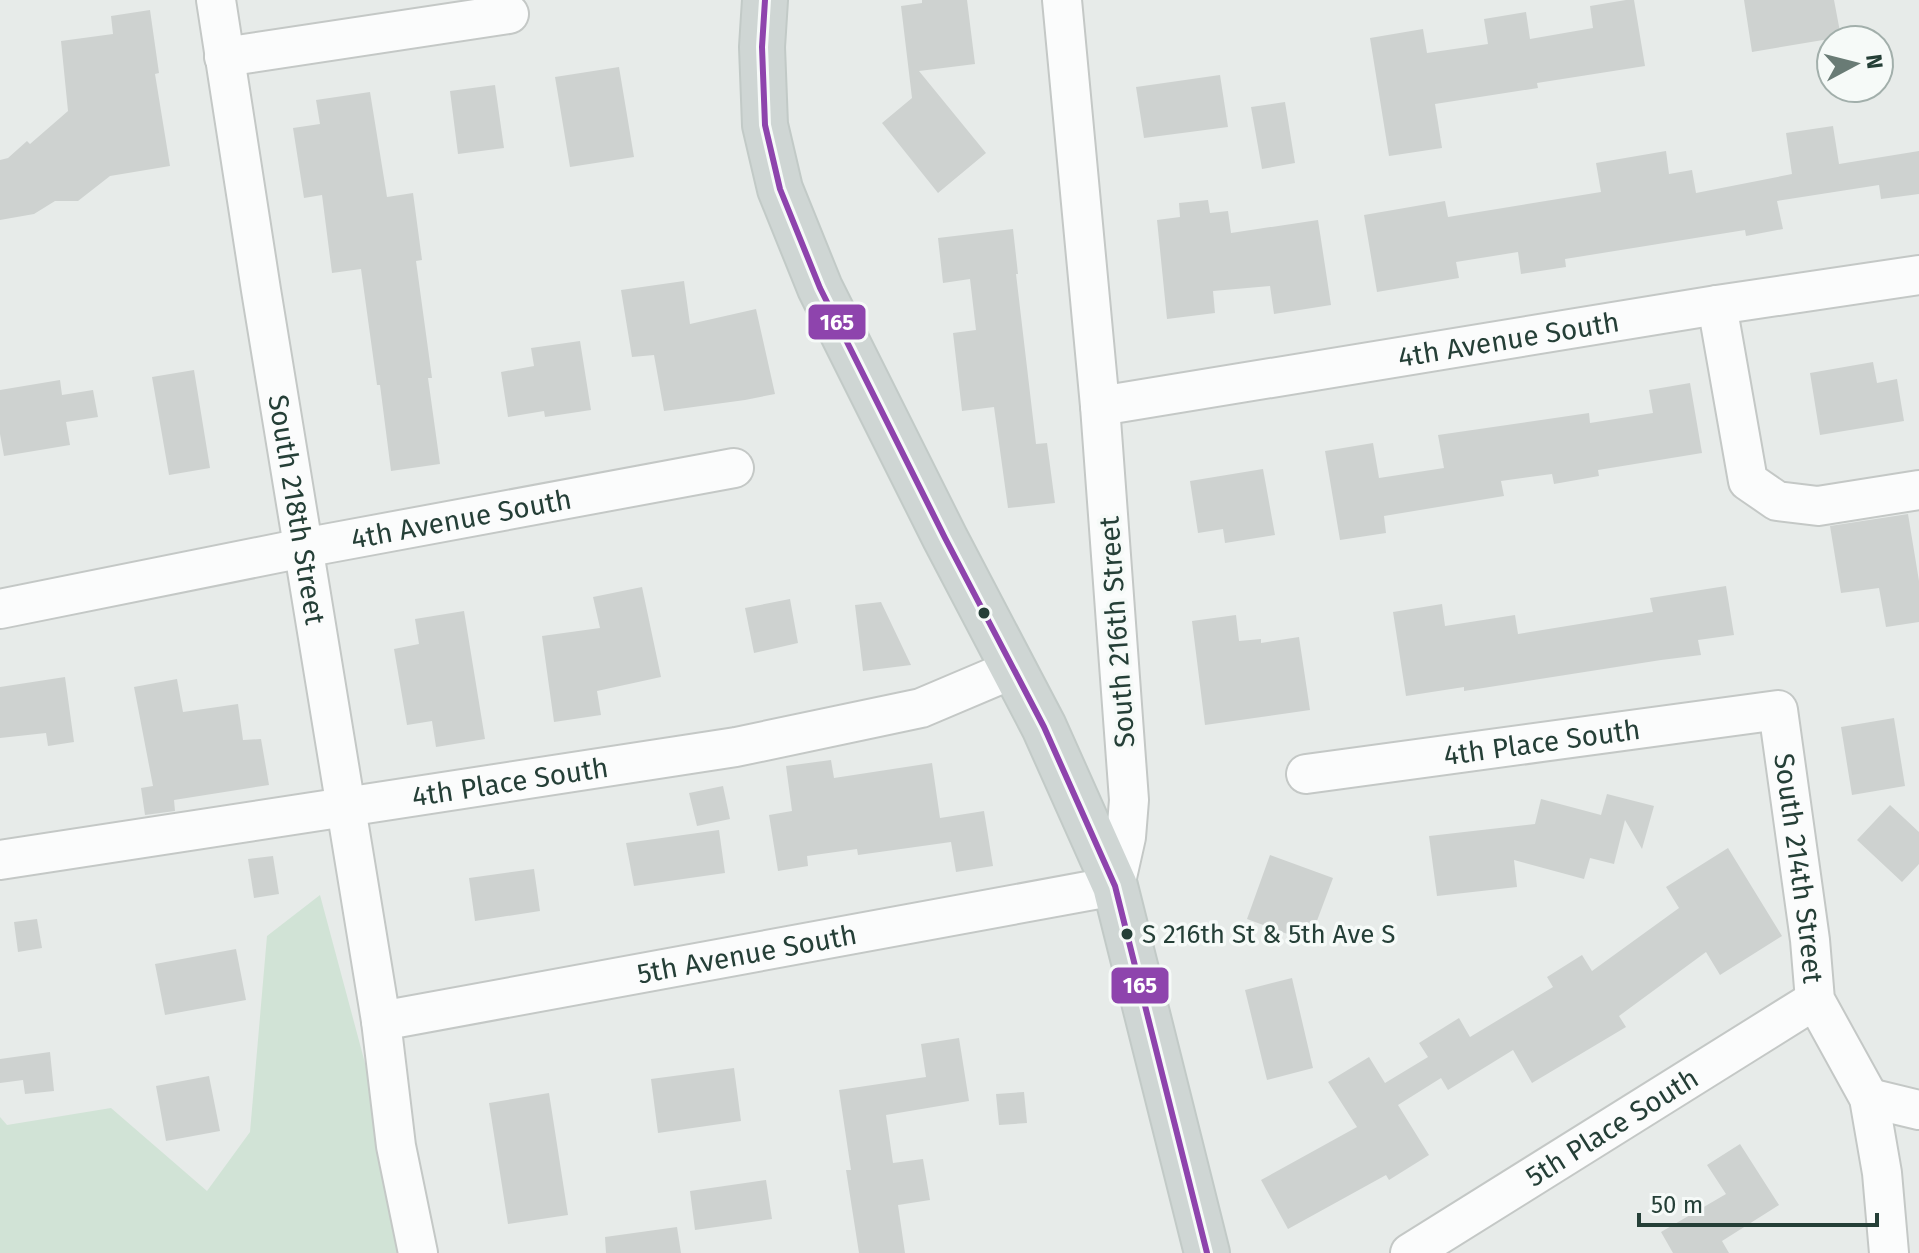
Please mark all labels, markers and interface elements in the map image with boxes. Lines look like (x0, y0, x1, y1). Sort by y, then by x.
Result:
north arrow (1815, 24, 1895, 104)
text: N (1860, 53, 1889, 71)
line badge: 165 (807, 303, 867, 341)
street label: 4th Avenue South (1396, 305, 1622, 373)
text: 165 (820, 309, 854, 336)
street label: South 218th Street (262, 392, 332, 628)
street label: 4th Avenue South (348, 482, 574, 555)
street label: South 216th Street (1092, 514, 1142, 749)
unlabelled marker (976, 605, 992, 621)
street label: 4th Place South (1441, 712, 1642, 772)
street label: 4th Place South (410, 750, 610, 813)
street label: South 214th Street (1768, 751, 1830, 986)
street label: 5th Avenue South (634, 917, 859, 990)
place label: S 216th St & 5th Ave S (1142, 919, 1395, 950)
marker: S 216th St & 5th Ave S (1119, 926, 1135, 942)
line badge: 165 (1110, 966, 1170, 1005)
text: 165 (1123, 972, 1157, 999)
street label: 5th Place South (1520, 1061, 1704, 1193)
scale bar (1639, 1177, 1877, 1227)
text: 50 m (1651, 1191, 1703, 1219)

